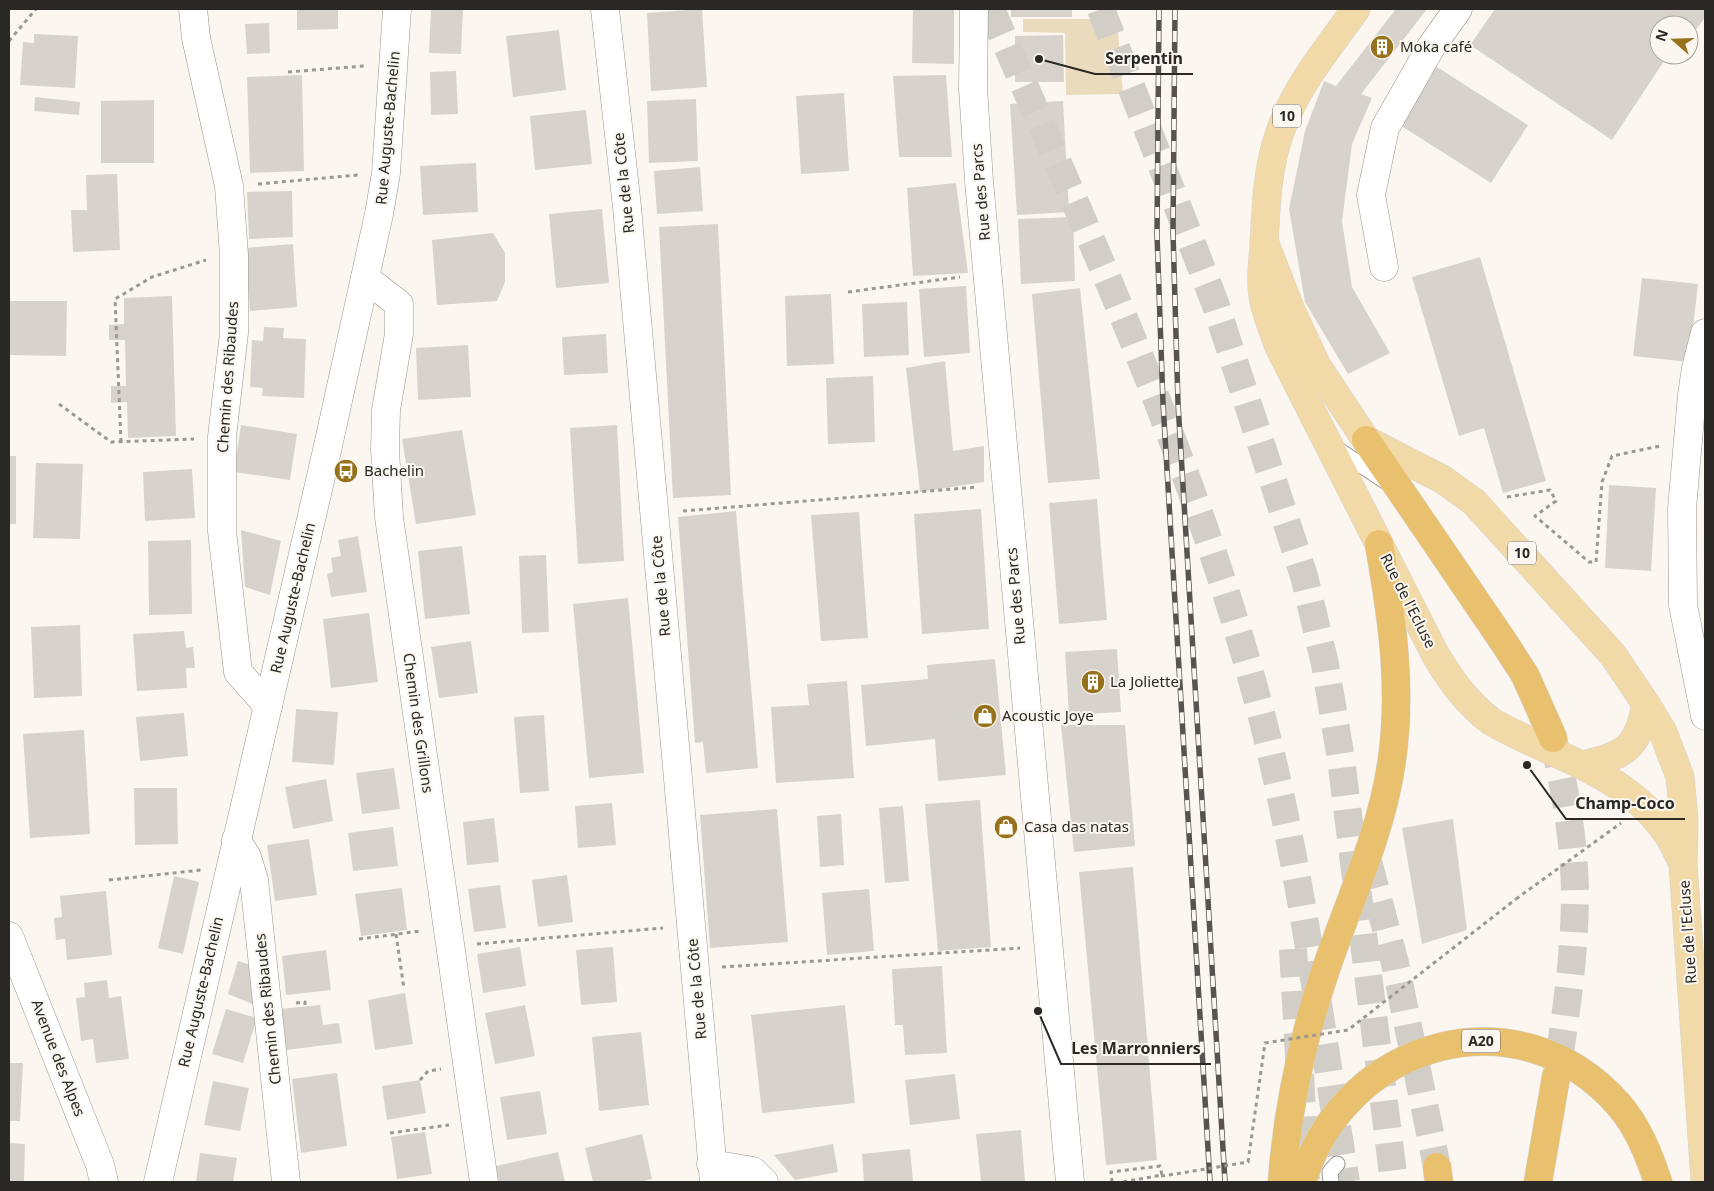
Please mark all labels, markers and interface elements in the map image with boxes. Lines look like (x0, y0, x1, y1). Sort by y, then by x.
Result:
north arrow (1649, 15, 1699, 65)
text: N (1650, 27, 1672, 44)
building icon: Moka café (1369, 34, 1395, 60)
place label: Moka café (1400, 36, 1472, 56)
callout: Serpentin (1095, 43, 1193, 74)
text: Serpentin (1105, 47, 1183, 69)
street label: Rue Auguste-Bachelin (370, 50, 404, 206)
road number: 10 (1273, 104, 1301, 128)
street label: Rue de la Côte (608, 132, 638, 234)
street label: Rue des Parcs (966, 143, 994, 242)
street label: Chemin des Ribaudes (212, 300, 242, 453)
bus stop icon: Bachelin (333, 458, 359, 484)
place label: Bachelin (364, 460, 424, 480)
street label: Rue Auguste-Bachelin (265, 520, 319, 675)
street label: Rue de la Côte (646, 535, 674, 637)
road number: 10 (1508, 542, 1536, 564)
street label: Rue des Parcs (1001, 547, 1029, 646)
street label: Rue de l'Ecluse (1376, 550, 1441, 651)
street label: Chemin des Grillons (399, 652, 439, 794)
building icon: La Joliette (1080, 669, 1106, 695)
place label: La Joliette (1110, 671, 1179, 691)
shop icon: Acoustic Joye (972, 703, 998, 729)
place label: Acoustic Joye (1002, 705, 1094, 725)
callout: Champ-Coco (1566, 788, 1685, 819)
text: Champ-Coco (1575, 792, 1675, 814)
shop icon: Casa das natas (993, 814, 1019, 840)
place label: Casa das natas (1024, 816, 1129, 836)
street label: Rue de l'Ecluse (1673, 879, 1701, 985)
street label: Rue Auguste-Bachelin (173, 914, 227, 1069)
street label: Chemin des Ribaudes (249, 932, 285, 1086)
street label: Rue de la Côte (682, 938, 710, 1040)
street label: Avenue des Alpes (27, 996, 90, 1119)
road number: A20 (1462, 1030, 1500, 1052)
callout: Les Marronniers (1061, 1033, 1211, 1064)
text: Les Marronniers (1071, 1037, 1201, 1059)

